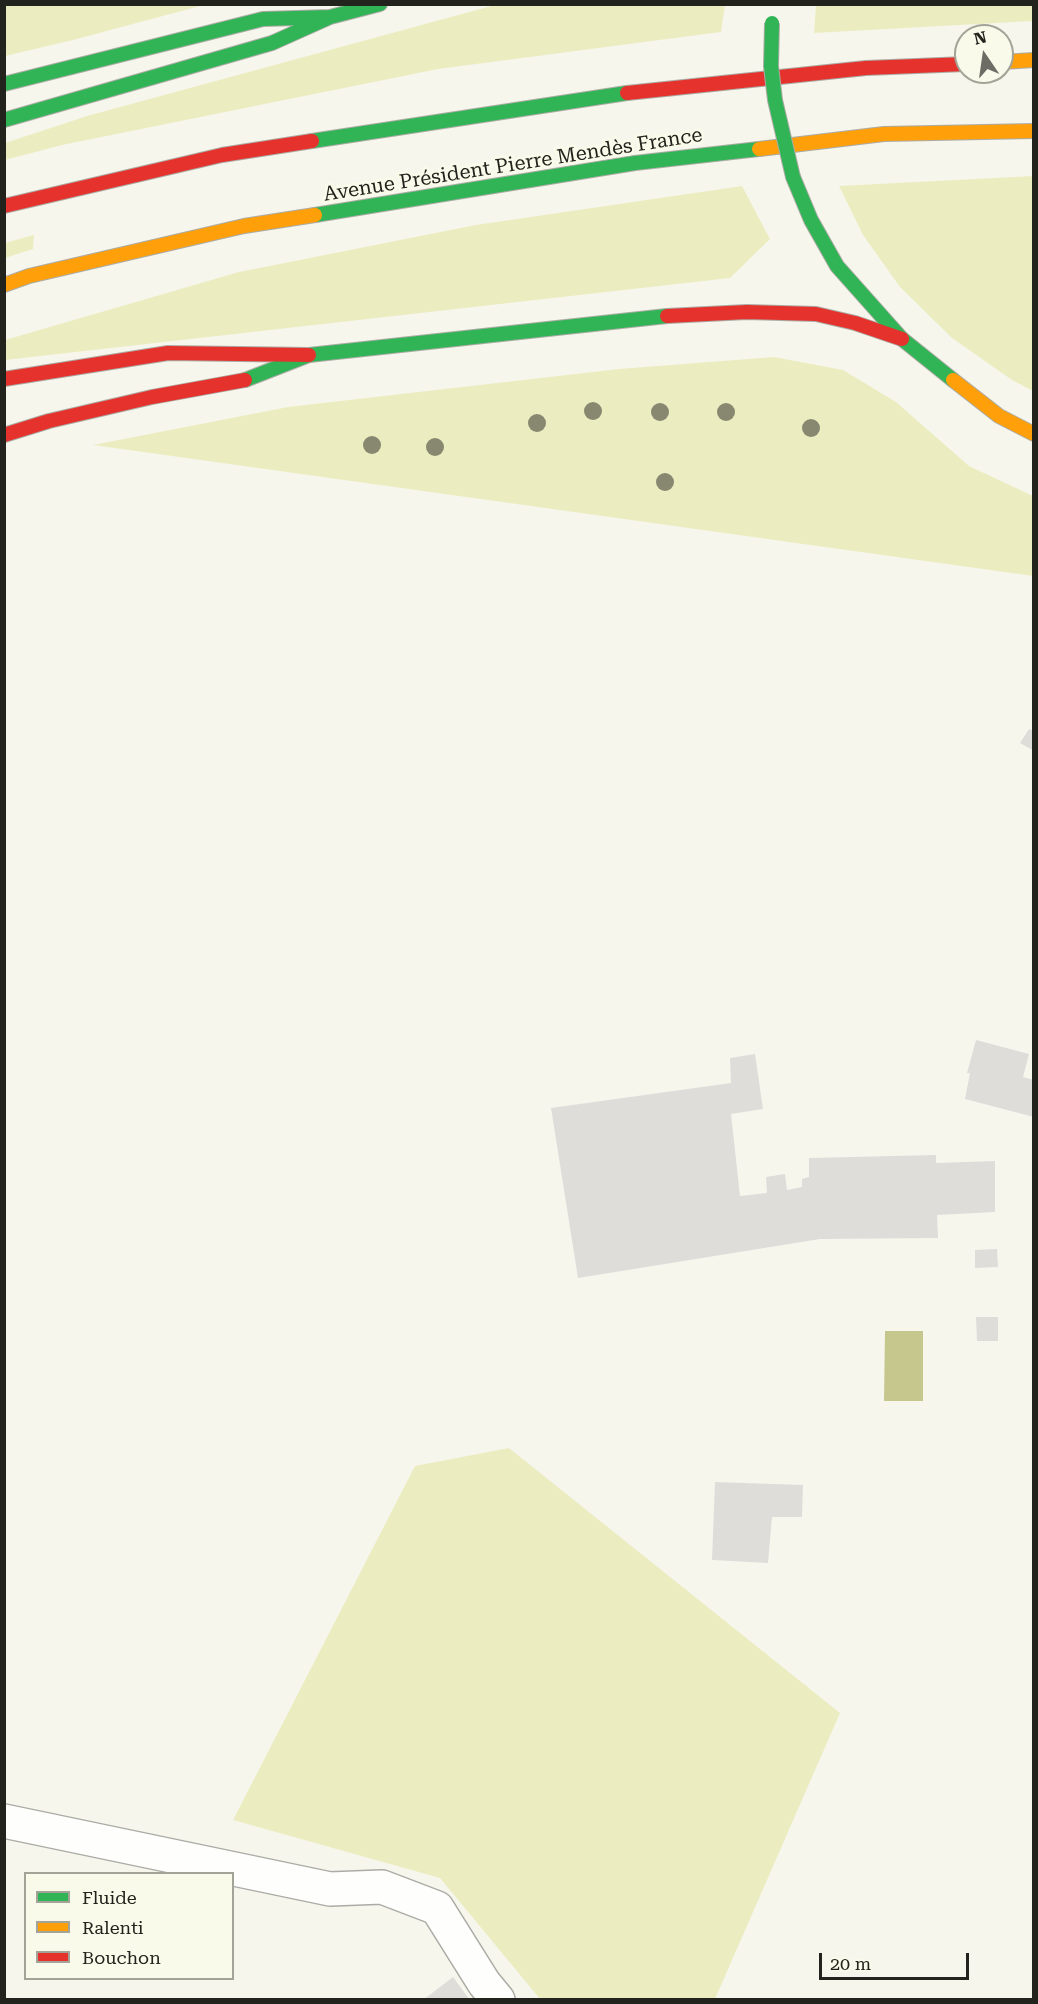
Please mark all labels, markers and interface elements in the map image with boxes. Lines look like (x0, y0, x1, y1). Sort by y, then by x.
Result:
north arrow (954, 24, 1014, 84)
text: N (972, 27, 988, 49)
street label: Avenue Président Pierre Mendès France (322, 123, 704, 207)
legend (24, 1872, 234, 1980)
text: Fluide (82, 1887, 137, 1908)
text: Ralenti (82, 1917, 144, 1938)
scale bar (822, 1941, 972, 1979)
text: Bouchon (82, 1947, 161, 1968)
text: 20 m (830, 1953, 871, 1974)

